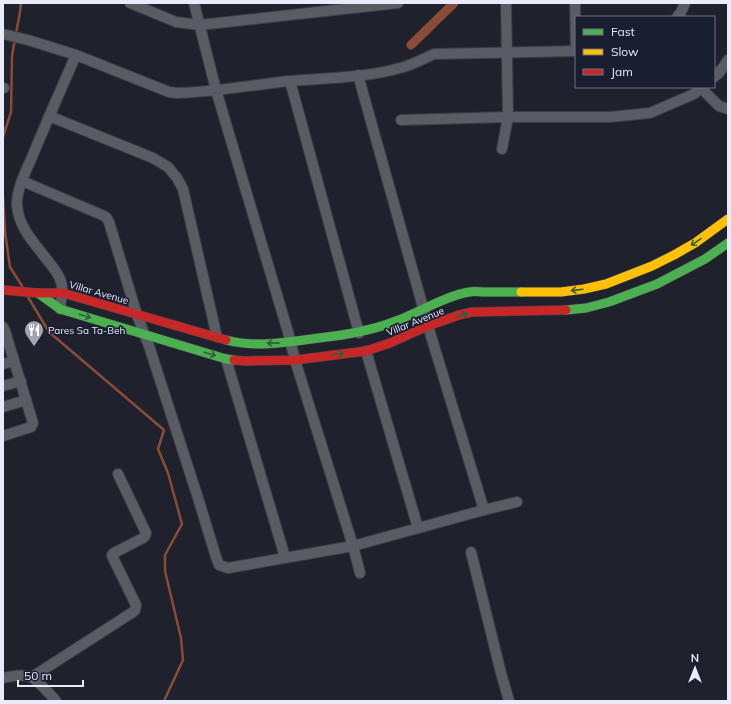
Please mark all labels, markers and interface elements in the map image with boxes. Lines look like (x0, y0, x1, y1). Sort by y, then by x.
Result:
legend (575, 16, 715, 88)
text: Fast (611, 24, 635, 39)
text: Slow (611, 44, 639, 59)
text: Jam (611, 64, 633, 79)
one-way arrow (691, 238, 702, 246)
street label: Villar Avenue (68, 278, 130, 307)
one-way arrow (571, 286, 584, 294)
street label: Villar Avenue (384, 304, 446, 339)
one-way arrow (455, 311, 468, 318)
one-way arrow (78, 313, 91, 320)
restaurant icon: Pares Sa Ta-Beh (23, 319, 45, 347)
place label: Pares Sa Ta-Beh (48, 324, 125, 337)
one-way arrow (267, 339, 280, 347)
one-way arrow (332, 350, 345, 358)
one-way arrow (203, 351, 216, 358)
north arrow (675, 648, 715, 688)
text: N (691, 651, 699, 665)
scale bar (18, 662, 83, 688)
text: 50 m (24, 668, 52, 683)

